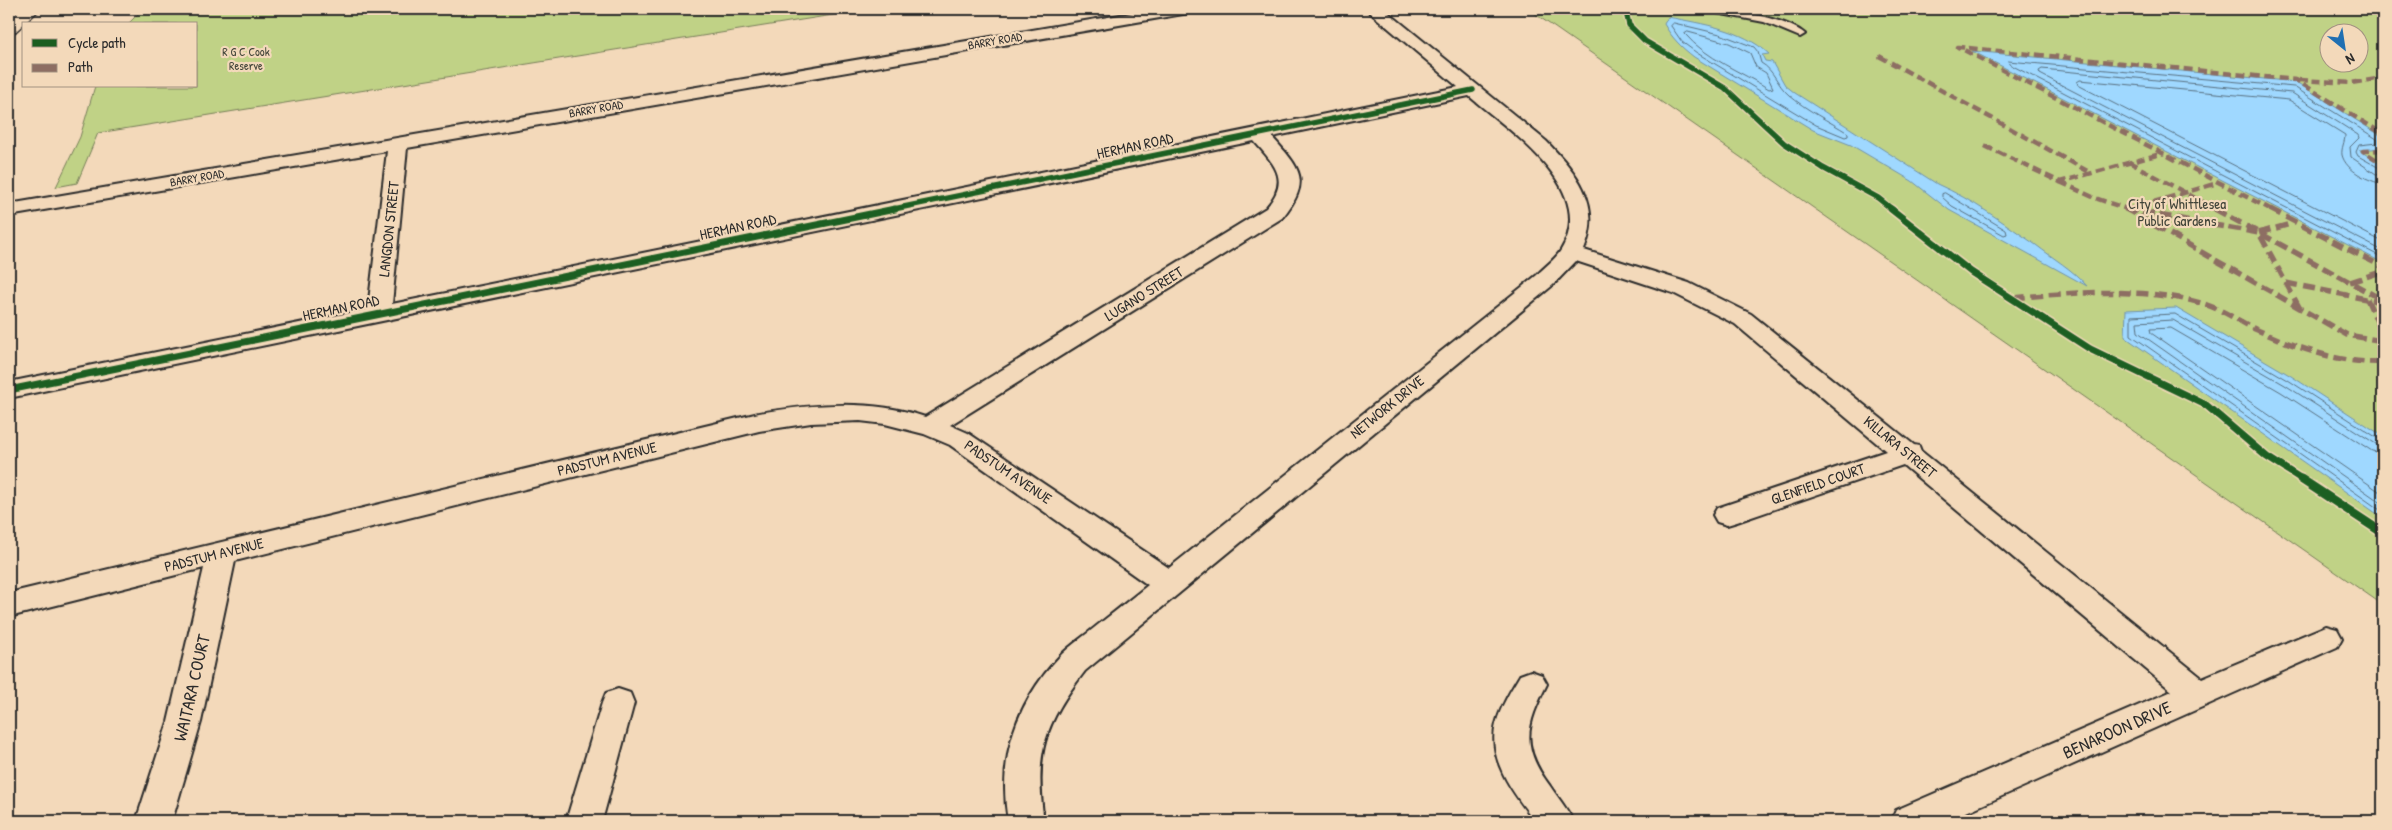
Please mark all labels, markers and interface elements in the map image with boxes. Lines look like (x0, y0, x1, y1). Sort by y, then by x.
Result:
legend (22, 22, 198, 88)
north arrow (2320, 22, 2370, 72)
street label: BARRY ROAD (967, 27, 1024, 54)
text: Cycle path (68, 32, 126, 53)
park label: R G C Cook Reserve (222, 43, 270, 74)
text: N (2342, 50, 2359, 70)
text: Path (68, 56, 93, 77)
street label: BARRY ROAD (568, 95, 625, 122)
street label: HERMAN ROAD (1095, 127, 1176, 164)
street label: BARRY ROAD (169, 164, 226, 191)
street label: LANGDON STREET (373, 179, 404, 278)
park label: City of Whittlesea Public Gardens (2128, 193, 2226, 231)
street label: HERMAN ROAD (698, 208, 779, 245)
street label: LUGANO STREET (1100, 261, 1188, 326)
street label: HERMAN ROAD (301, 289, 382, 326)
street label: NETWORK DRIVE (1345, 370, 1428, 443)
street label: KILLARA STREET (1859, 411, 1942, 483)
street label: PADSTUM AVENUE (960, 435, 1056, 509)
street label: PADSTUM AVENUE (555, 436, 659, 481)
street label: GLENFIELD COURT (1768, 457, 1868, 509)
street label: PADSTUM AVENUE (162, 532, 266, 577)
street label: WAITARA COURT (167, 632, 216, 744)
street label: BENAROON DRIVE (2059, 694, 2175, 765)

